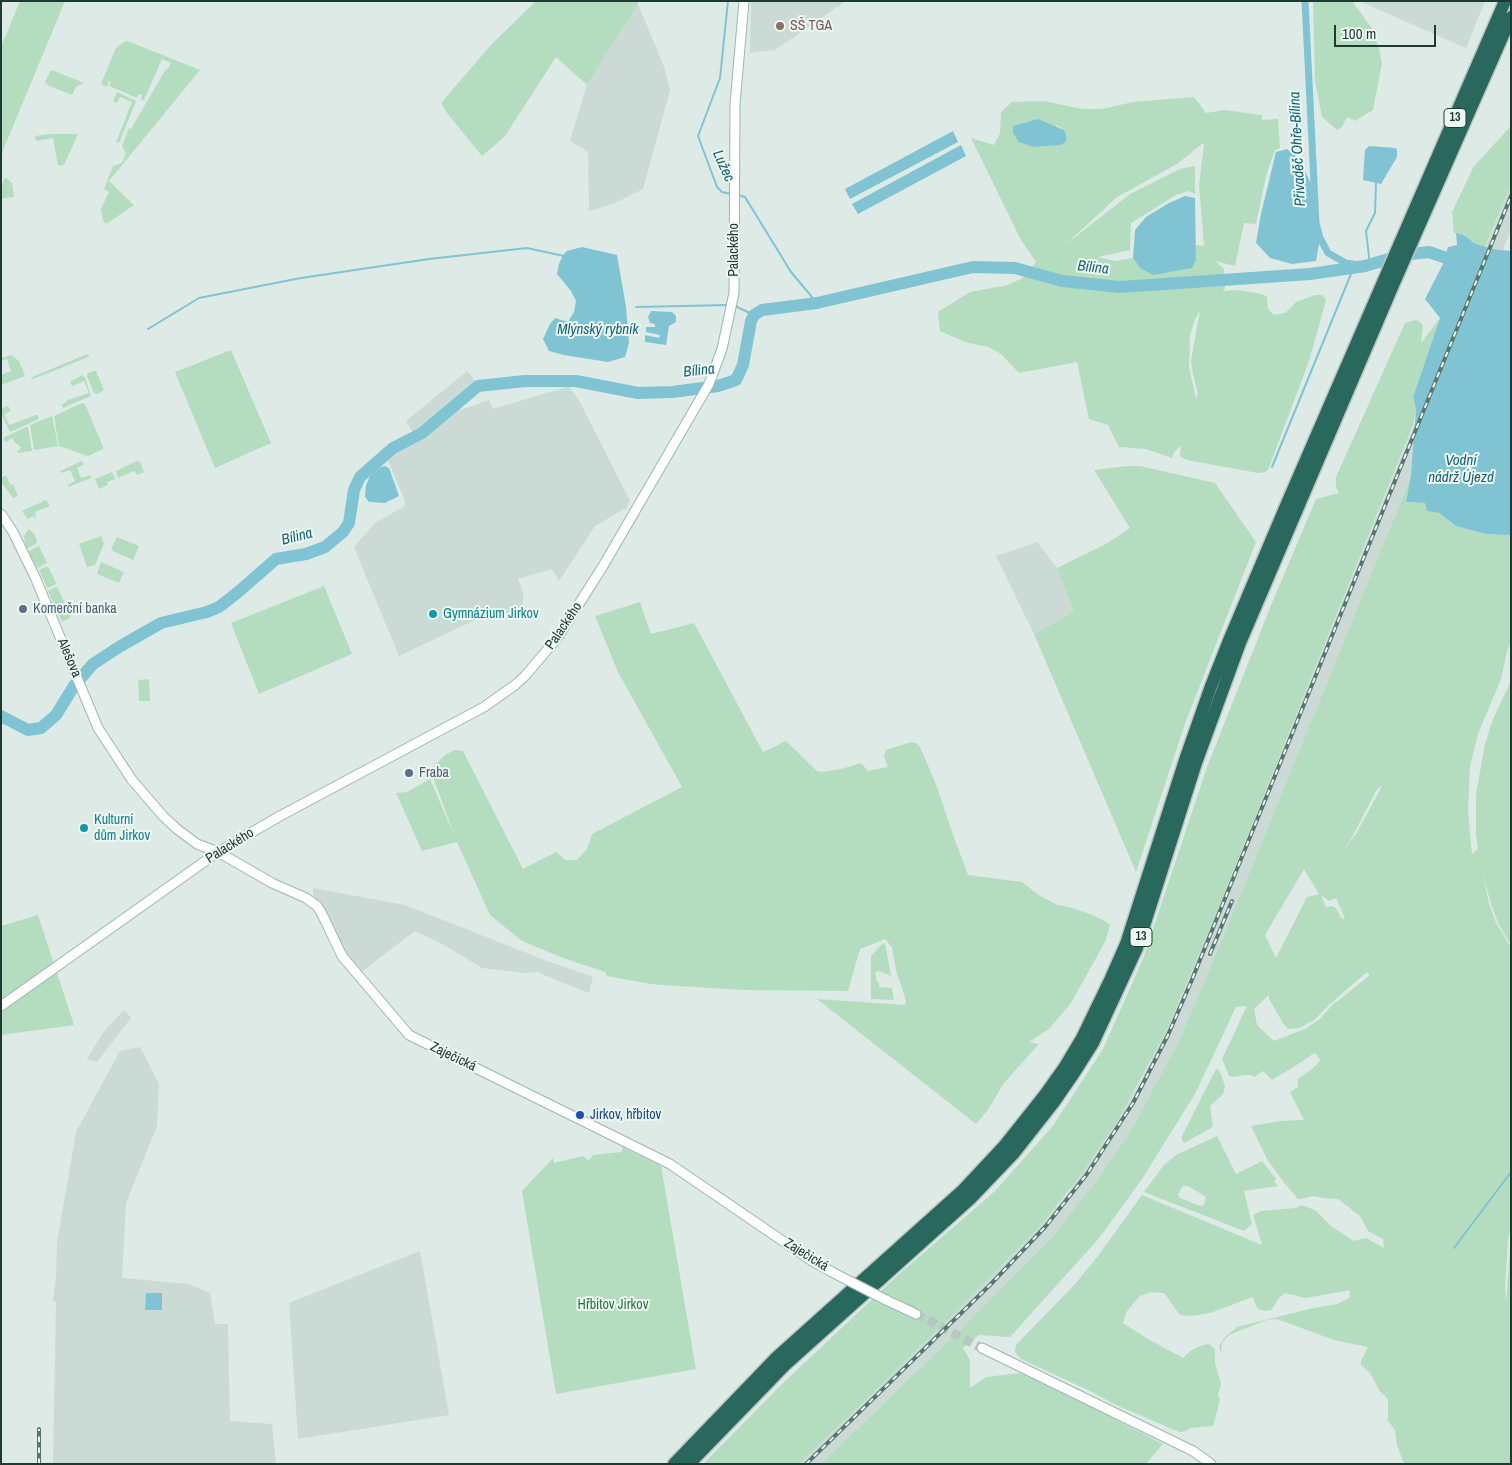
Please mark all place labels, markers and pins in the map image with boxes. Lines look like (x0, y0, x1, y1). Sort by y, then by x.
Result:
place label: SŠ TGA (790, 18, 832, 34)
marker: SŠ TGA (774, 20, 786, 32)
place label: Komerční banka (33, 601, 117, 617)
marker: Komerční banka (17, 603, 29, 615)
place label: Gymnázium Jirkov (443, 606, 539, 622)
marker: Gymnázium Jirkov (427, 608, 439, 620)
place label: Fraba (419, 765, 449, 781)
marker: Fraba (403, 767, 415, 779)
place label: Kulturní dům Jirkov (94, 812, 150, 844)
marker: Kulturní dům Jirkov (78, 822, 90, 834)
place label: Jirkov, hřbitov (590, 1107, 661, 1123)
marker: Jirkov, hřbitov (574, 1109, 586, 1121)

